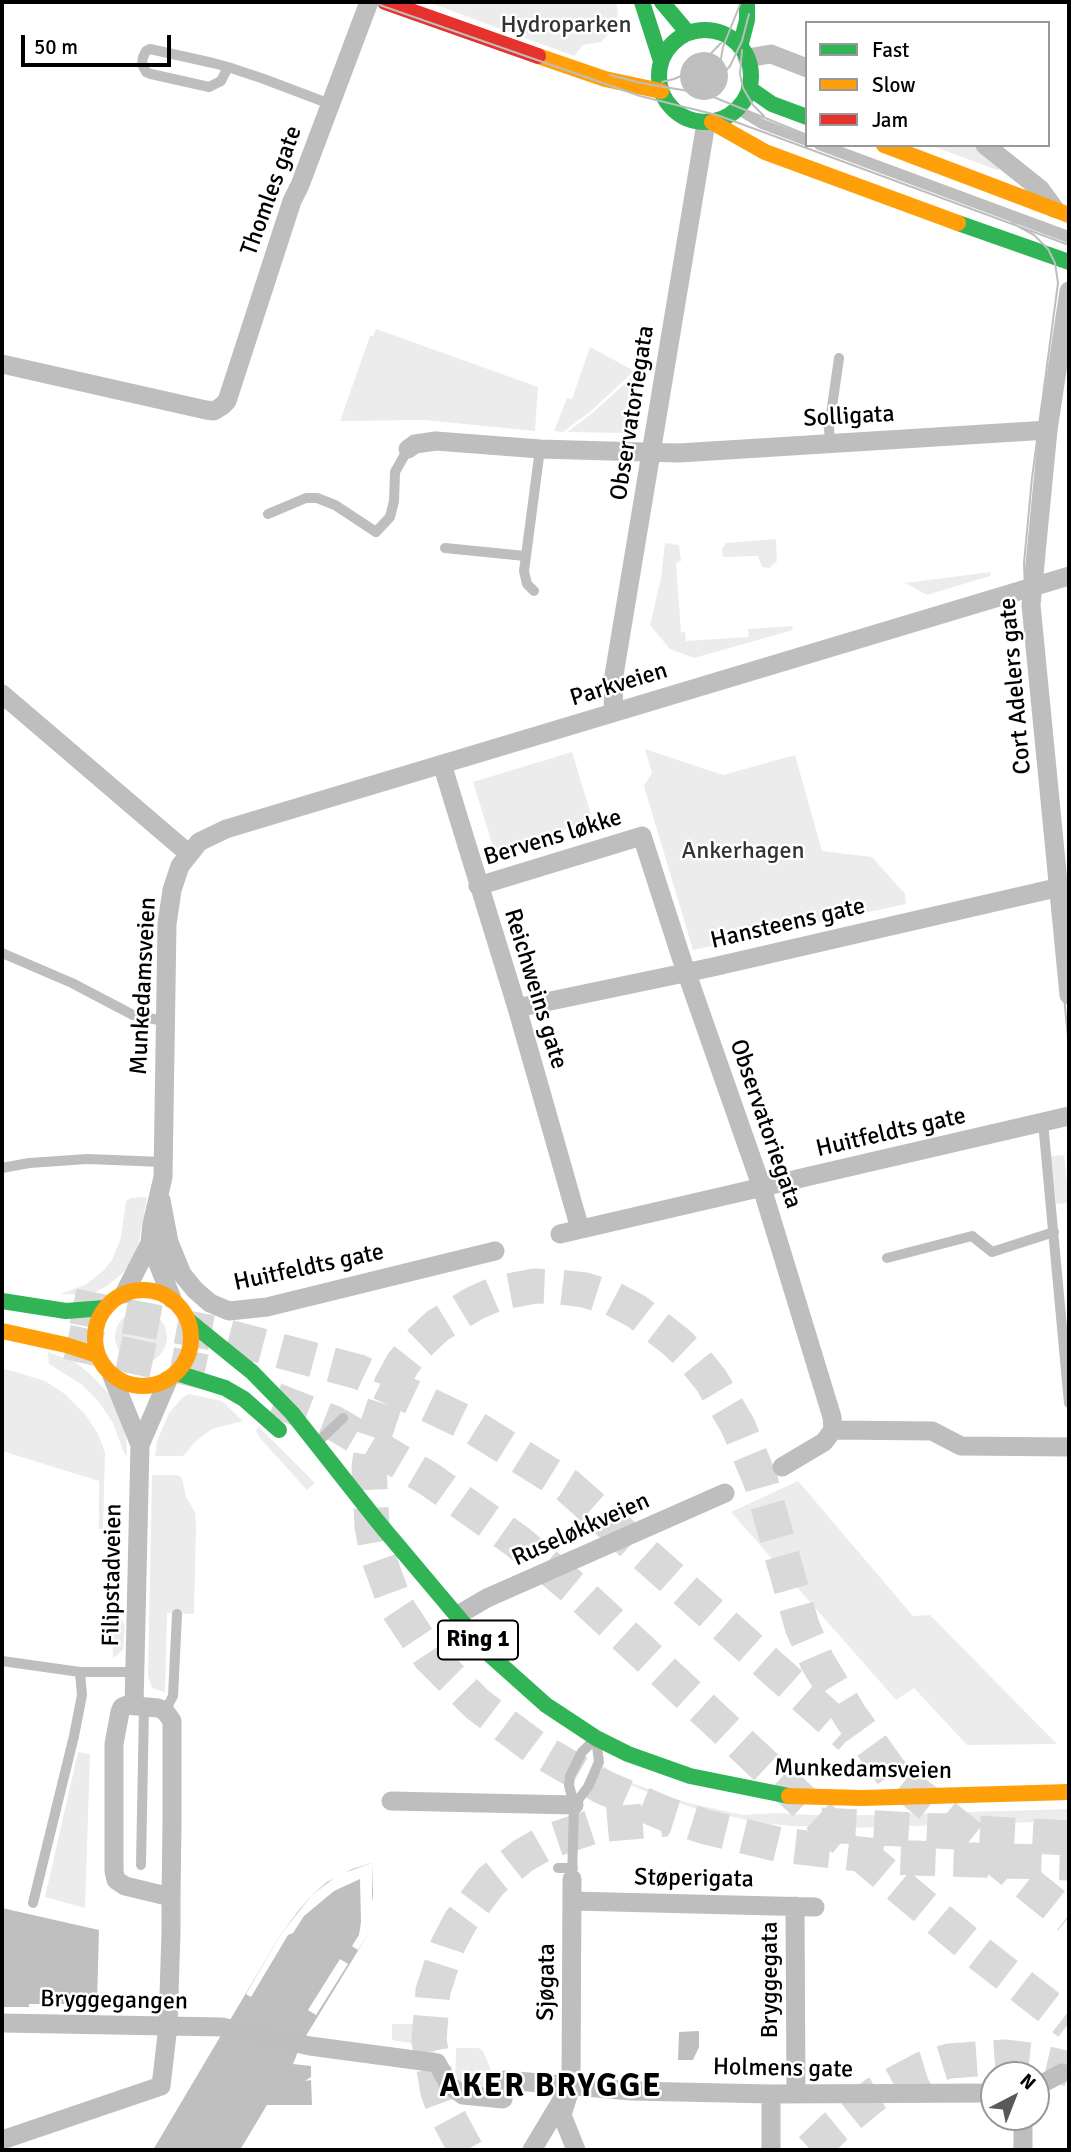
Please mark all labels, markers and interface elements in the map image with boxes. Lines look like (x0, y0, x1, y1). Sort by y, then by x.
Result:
park label: Hydroparken (500, 12, 632, 40)
scale bar (24, 21, 175, 65)
legend (805, 21, 1050, 147)
text: 50 m (34, 34, 78, 60)
text: Fast (872, 37, 909, 63)
text: Slow (872, 72, 916, 98)
text: Jam (872, 107, 908, 133)
street label: Thomles gate (235, 122, 309, 260)
street label: Observatoriegata (605, 323, 661, 503)
street label: Solligata (803, 400, 895, 434)
street label: Cort Adelers gate (994, 596, 1038, 776)
street label: Parkveien (567, 657, 671, 713)
street label: Bervens løkke (481, 803, 625, 873)
park label: Ankerhagen (681, 838, 805, 866)
street label: Hansteens gate (708, 892, 868, 956)
street label: Munkedamsveien (125, 896, 163, 1076)
street label: Reichweins gate (497, 906, 573, 1072)
street label: Observatoriegata (723, 1036, 807, 1212)
street label: Huitfeldts gate (813, 1102, 969, 1164)
street label: Huitfeldts gate (231, 1238, 387, 1298)
street label: Ruseløkkveien (508, 1487, 654, 1573)
street label: Filipstadveien (97, 1503, 129, 1647)
road number: Ring 1 (438, 1620, 518, 1660)
street label: Munkedamsveien (774, 1754, 952, 1786)
street label: Støperigata (634, 1864, 754, 1894)
street label: Bryggegata (757, 1921, 785, 2039)
street label: Sjøgata (532, 1943, 562, 2021)
street label: Bryggegangen (40, 1985, 188, 2017)
street label: Holmens gate (713, 2053, 853, 2085)
north arrow (980, 2061, 1050, 2131)
district label: AKER BRYGGE (441, 2069, 661, 2107)
text: N (1015, 2069, 1041, 2095)

